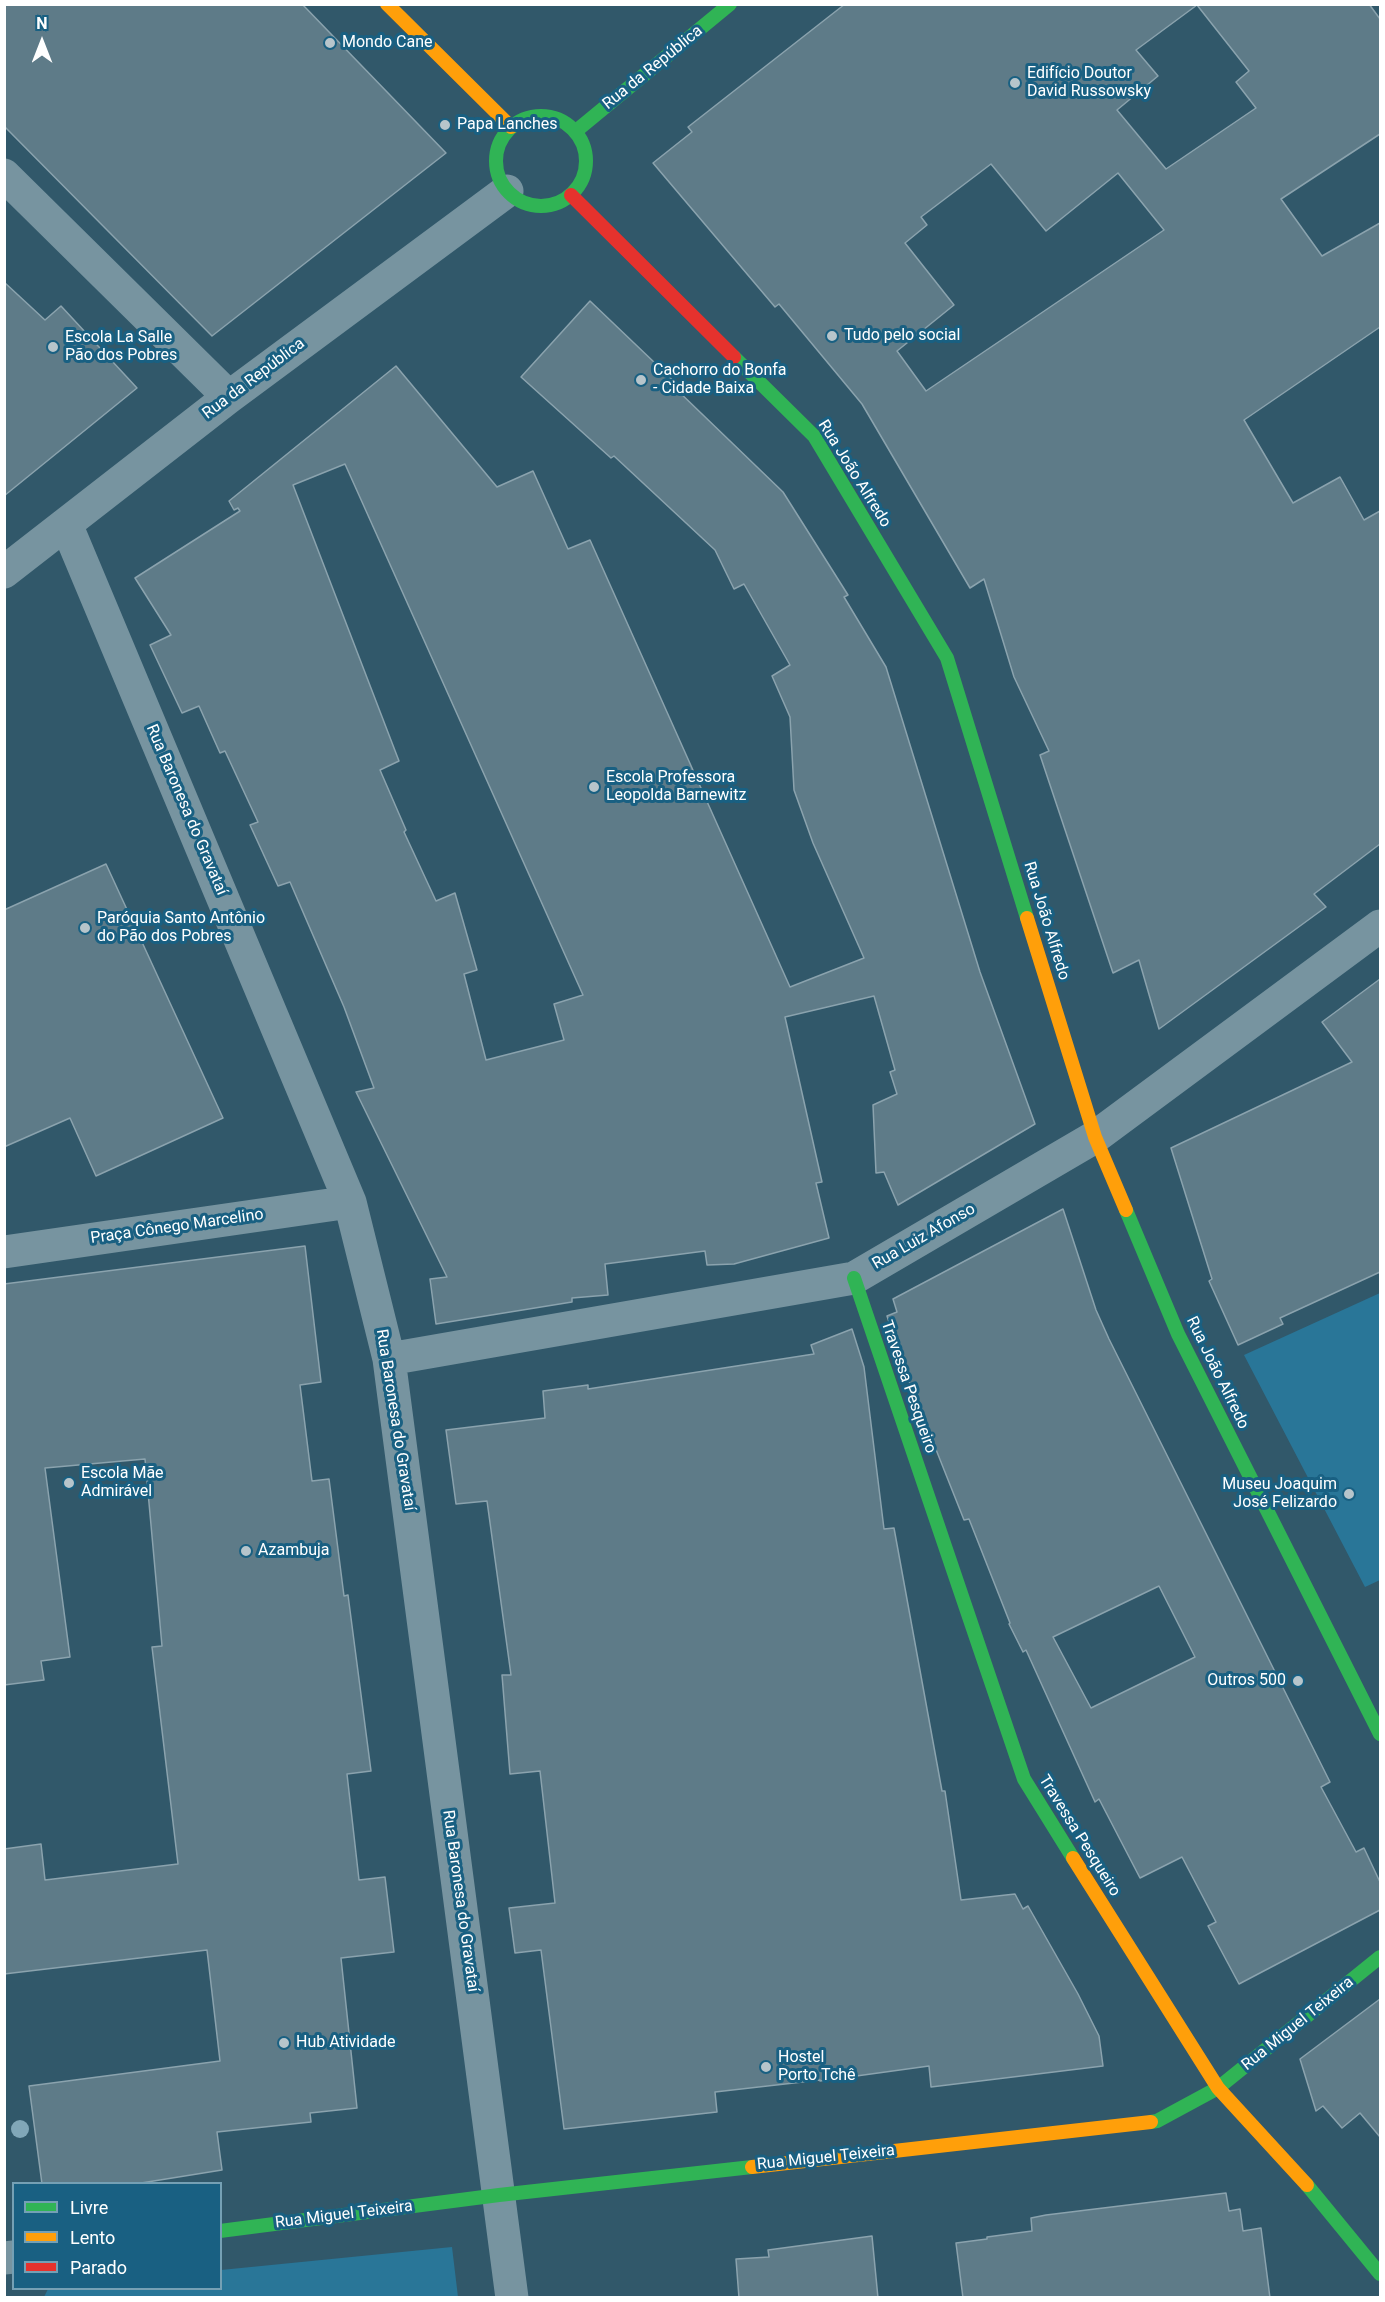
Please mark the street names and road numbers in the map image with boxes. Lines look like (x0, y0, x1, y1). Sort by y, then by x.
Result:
street label: Rua da República (599, 22, 707, 114)
street label: Rua da República (199, 334, 309, 424)
street label: Rua João Alfredo (813, 417, 895, 531)
street label: Rua Baronesa do Gravataí (141, 722, 231, 898)
street label: Rua João Alfredo (1019, 859, 1073, 983)
street label: Rua Luiz Afonso (869, 1200, 979, 1274)
street label: Praça Cônego Marcelino (89, 1205, 265, 1249)
street label: Rua João Alfredo (1181, 1314, 1253, 1432)
street label: Travessa Pesqueiro (876, 1318, 940, 1456)
street label: Rua Baronesa do Gravataí (371, 1328, 419, 1512)
street label: Travessa Pesqueiro (1034, 1772, 1124, 1900)
street label: Rua Baronesa do Gravataí (438, 1809, 482, 1993)
street label: Rua Miguel Teixeira (1238, 1973, 1358, 2075)
street label: Rua Miguel Teixeira (756, 2141, 896, 2175)
street label: Rua Miguel Teixeira (274, 2197, 414, 2233)

